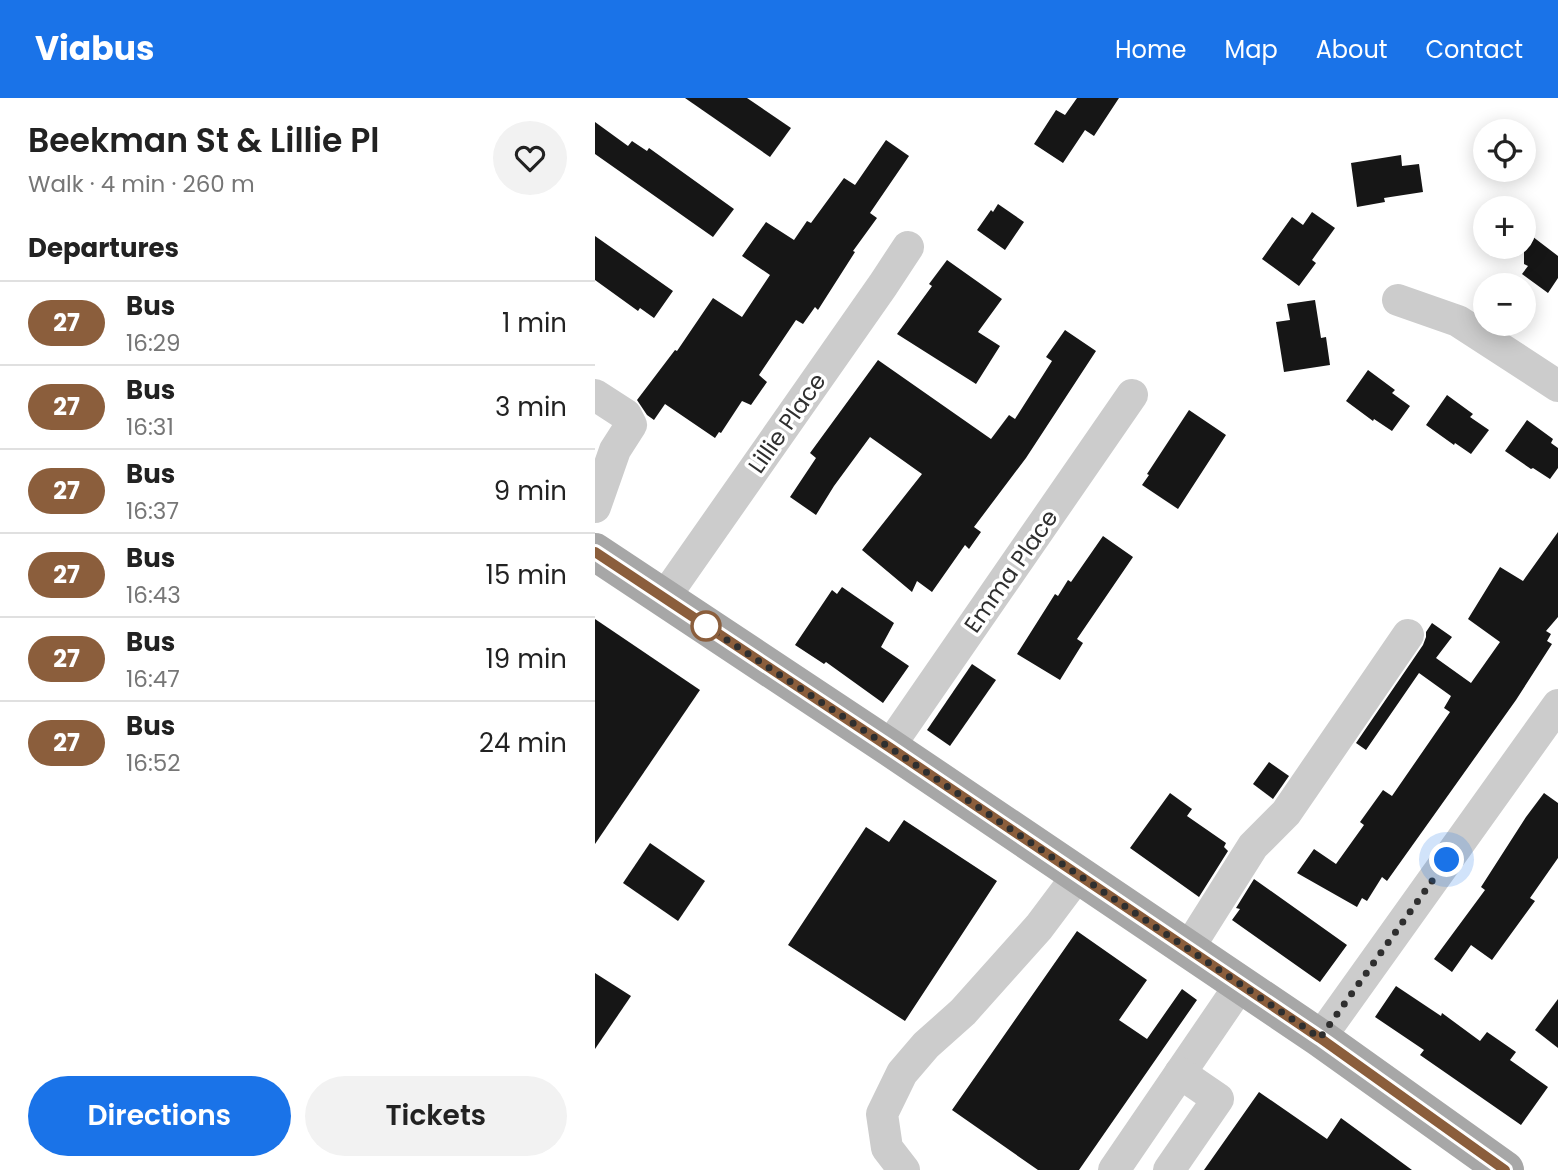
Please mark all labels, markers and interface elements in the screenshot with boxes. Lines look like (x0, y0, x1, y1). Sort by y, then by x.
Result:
text: Viabus (35, 25, 154, 72)
text: Home (1115, 33, 1187, 66)
text: Map (1225, 33, 1278, 66)
text: About (1316, 33, 1387, 66)
text: Contact (1425, 33, 1523, 66)
text: Beekman St & Lillie Pl (28, 117, 379, 164)
map controls (1473, 119, 1536, 336)
button: locate (1473, 119, 1536, 182)
button: heart (493, 121, 567, 195)
text: Walk · 4 min · 260 m (28, 168, 255, 200)
button: + (1473, 196, 1536, 259)
text: Departures (28, 230, 179, 266)
button: − (1473, 273, 1536, 336)
text: Bus (126, 288, 175, 324)
text: 1 min (502, 305, 567, 341)
text: 27 (53, 306, 80, 339)
text: 16:29 (126, 327, 181, 359)
street label: Lillie Place (741, 366, 833, 480)
text: Bus (126, 372, 175, 408)
text: 3 min (495, 389, 567, 425)
text: 27 (53, 390, 80, 423)
text: 16:31 (126, 411, 174, 443)
text: Bus (126, 456, 175, 492)
text: 9 min (494, 473, 567, 509)
text: 27 (53, 474, 80, 507)
text: 16:37 (126, 495, 179, 527)
street label: Emma Place (957, 503, 1065, 639)
text: Bus (126, 540, 175, 576)
text: 15 min (486, 557, 567, 593)
text: 27 (53, 558, 80, 591)
text: 16:43 (126, 579, 181, 611)
unlabelled marker (691, 611, 721, 641)
text: Bus (126, 624, 175, 660)
text: 19 min (486, 641, 567, 677)
text: 27 (53, 642, 80, 675)
text: 16:47 (126, 663, 180, 695)
text: Bus (126, 708, 175, 744)
text: 24 min (479, 725, 567, 761)
text: 27 (53, 726, 80, 759)
text: 16:52 (126, 747, 181, 779)
your location (1429, 842, 1464, 877)
button: Directions (28, 1076, 291, 1156)
button: Tickets (305, 1076, 567, 1156)

